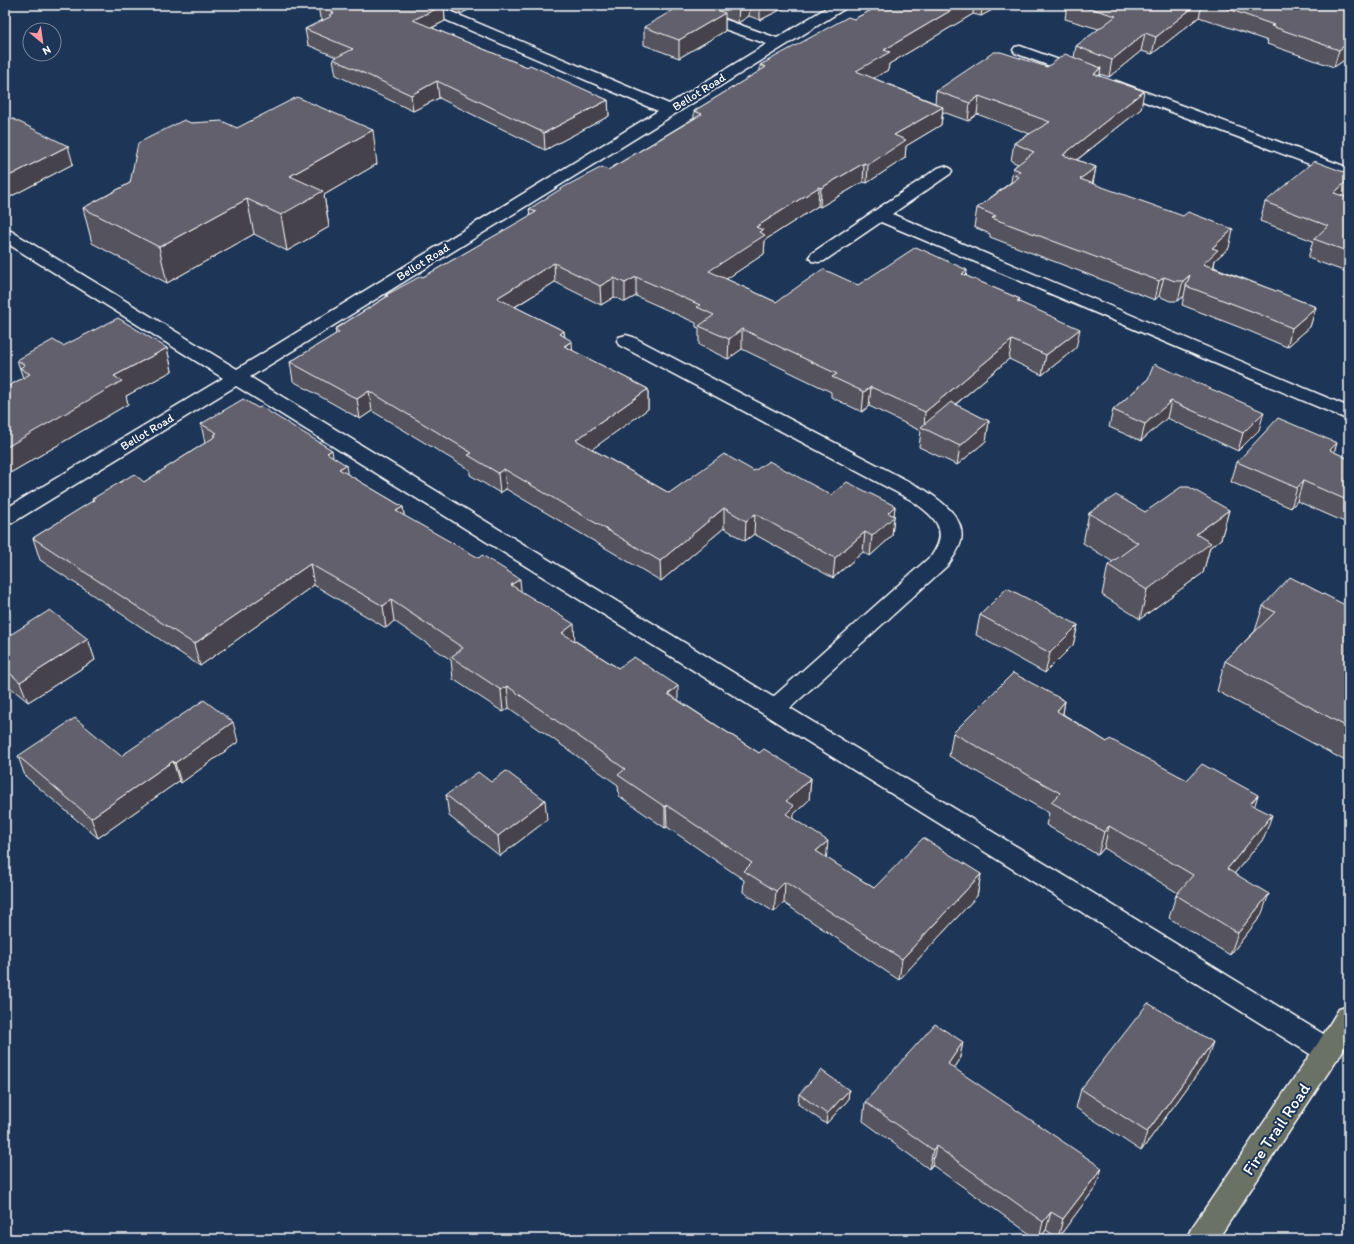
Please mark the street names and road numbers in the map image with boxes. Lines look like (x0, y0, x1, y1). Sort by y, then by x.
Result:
street label: Bellot Road (670, 70, 728, 114)
street label: Bellot Road (394, 240, 452, 284)
street label: Bellot Road (118, 410, 177, 453)
street label: Fire Trail Road (1238, 1079, 1314, 1179)

